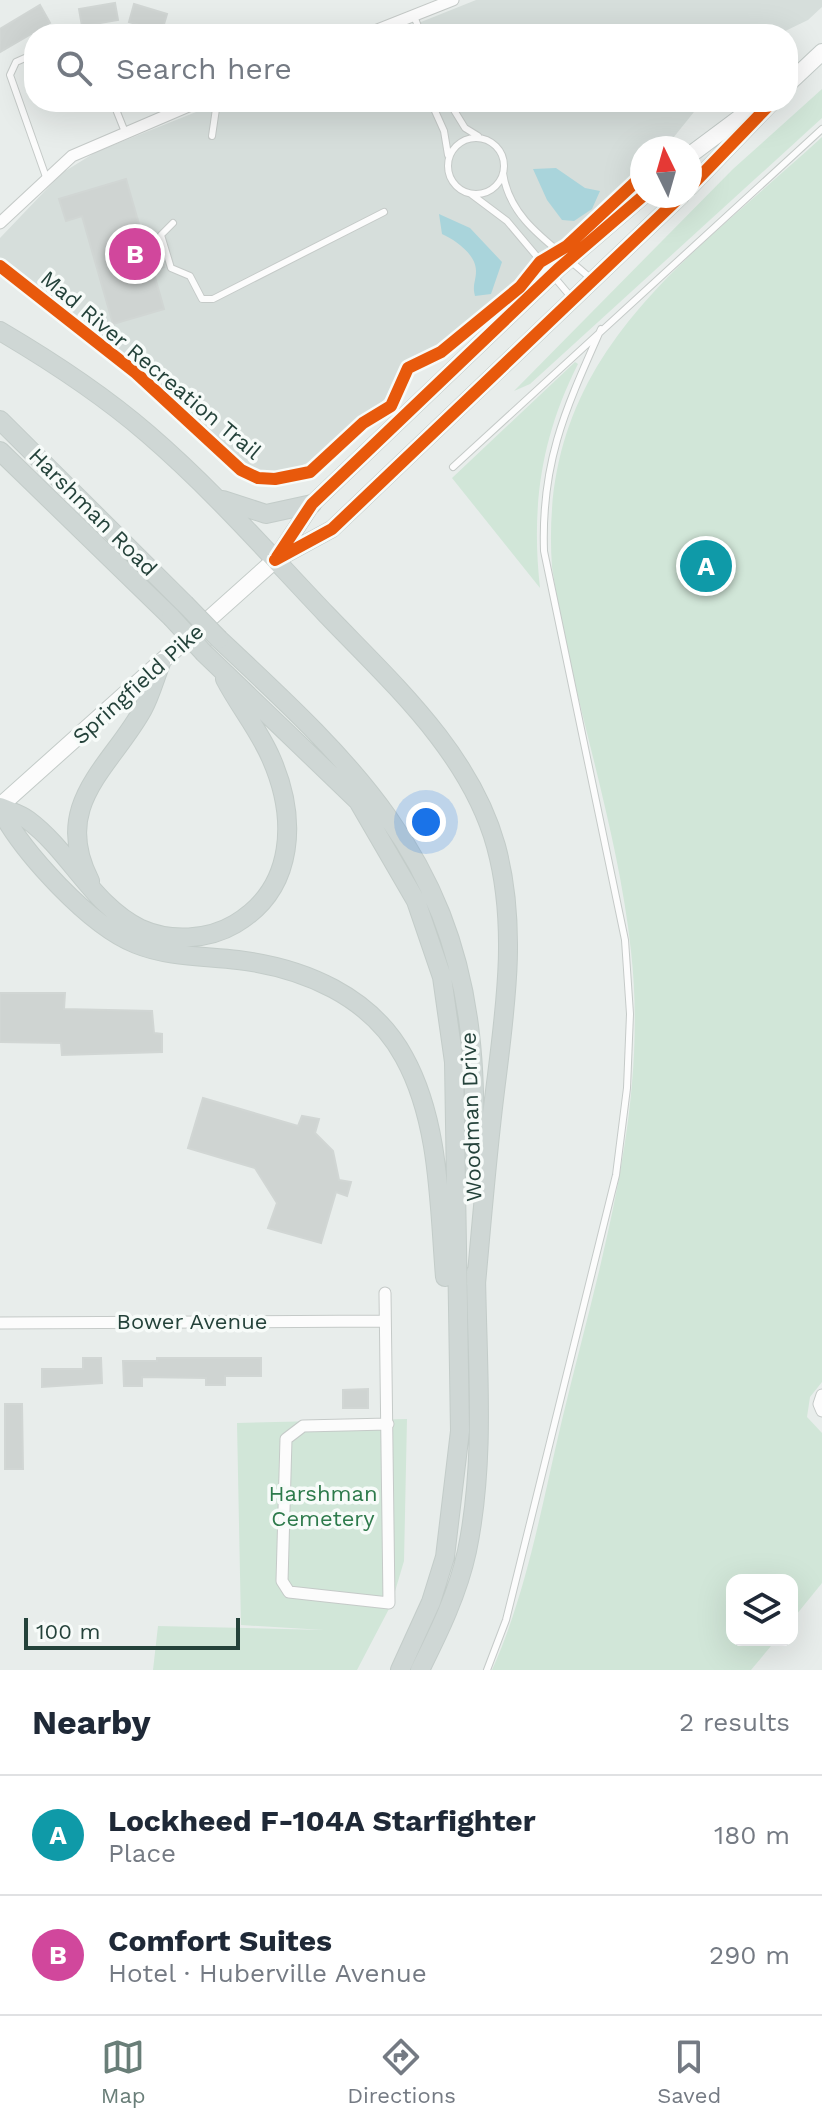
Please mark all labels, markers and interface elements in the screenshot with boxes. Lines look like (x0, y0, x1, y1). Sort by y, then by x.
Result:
search box (24, 24, 798, 112)
icon: search (52, 46, 96, 90)
text: Search here (116, 51, 292, 86)
north arrow (630, 136, 702, 208)
pin: B (109, 224, 161, 284)
street label: Mad River Recreation Trail (36, 266, 266, 465)
street label: Harshman Road (24, 443, 162, 581)
pin: A (680, 536, 732, 596)
street label: Springfield Pike (68, 619, 208, 749)
your location (406, 802, 446, 842)
street label: Woodman Drive (456, 1032, 486, 1202)
street label: Bower Avenue (117, 1309, 267, 1334)
park label: Harshman Cemetery (268, 1481, 378, 1531)
map controls (726, 1574, 798, 1646)
button: layers (726, 1574, 798, 1646)
scale bar (24, 1614, 240, 1650)
text: 100 m (36, 1619, 100, 1644)
text: Nearby (32, 1702, 151, 1742)
text: 2 results (679, 1707, 790, 1737)
text: Lockheed F-104A Starfighter (108, 1803, 536, 1838)
text: A (49, 1820, 67, 1850)
text: 180 m (714, 1820, 790, 1850)
text: Place (108, 1838, 176, 1868)
text: Comfort Suites (108, 1923, 332, 1958)
text: B (49, 1940, 67, 1970)
text: 290 m (709, 1940, 790, 1970)
text: Hotel · Huberville Avenue (108, 1958, 427, 1988)
tab: Map (101, 2035, 146, 2108)
tab: Directions (347, 2035, 456, 2108)
tab: Saved (657, 2035, 721, 2108)

